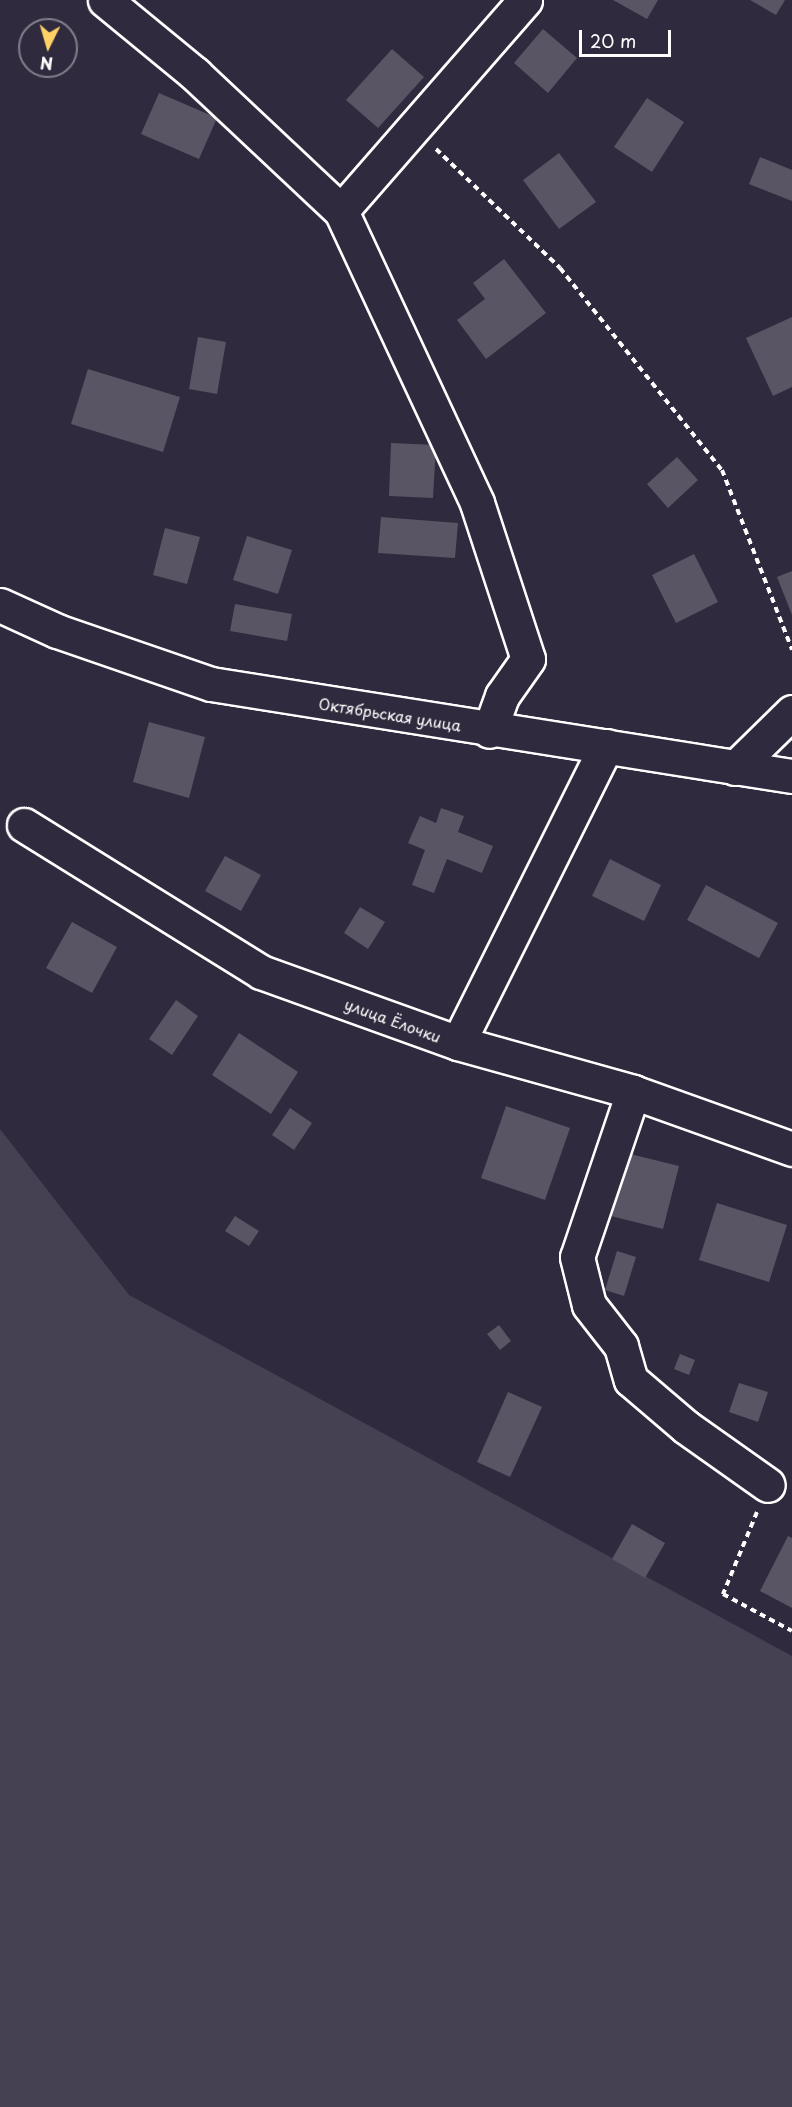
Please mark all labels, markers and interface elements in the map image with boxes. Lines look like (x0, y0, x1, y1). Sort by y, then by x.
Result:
north arrow (18, 18, 78, 78)
scale bar (582, 18, 674, 56)
text: 20 m (590, 27, 636, 54)
text: N (39, 51, 54, 76)
street label: Октябрьская улица (317, 694, 463, 734)
street label: улица Ёлочки (342, 994, 444, 1046)

